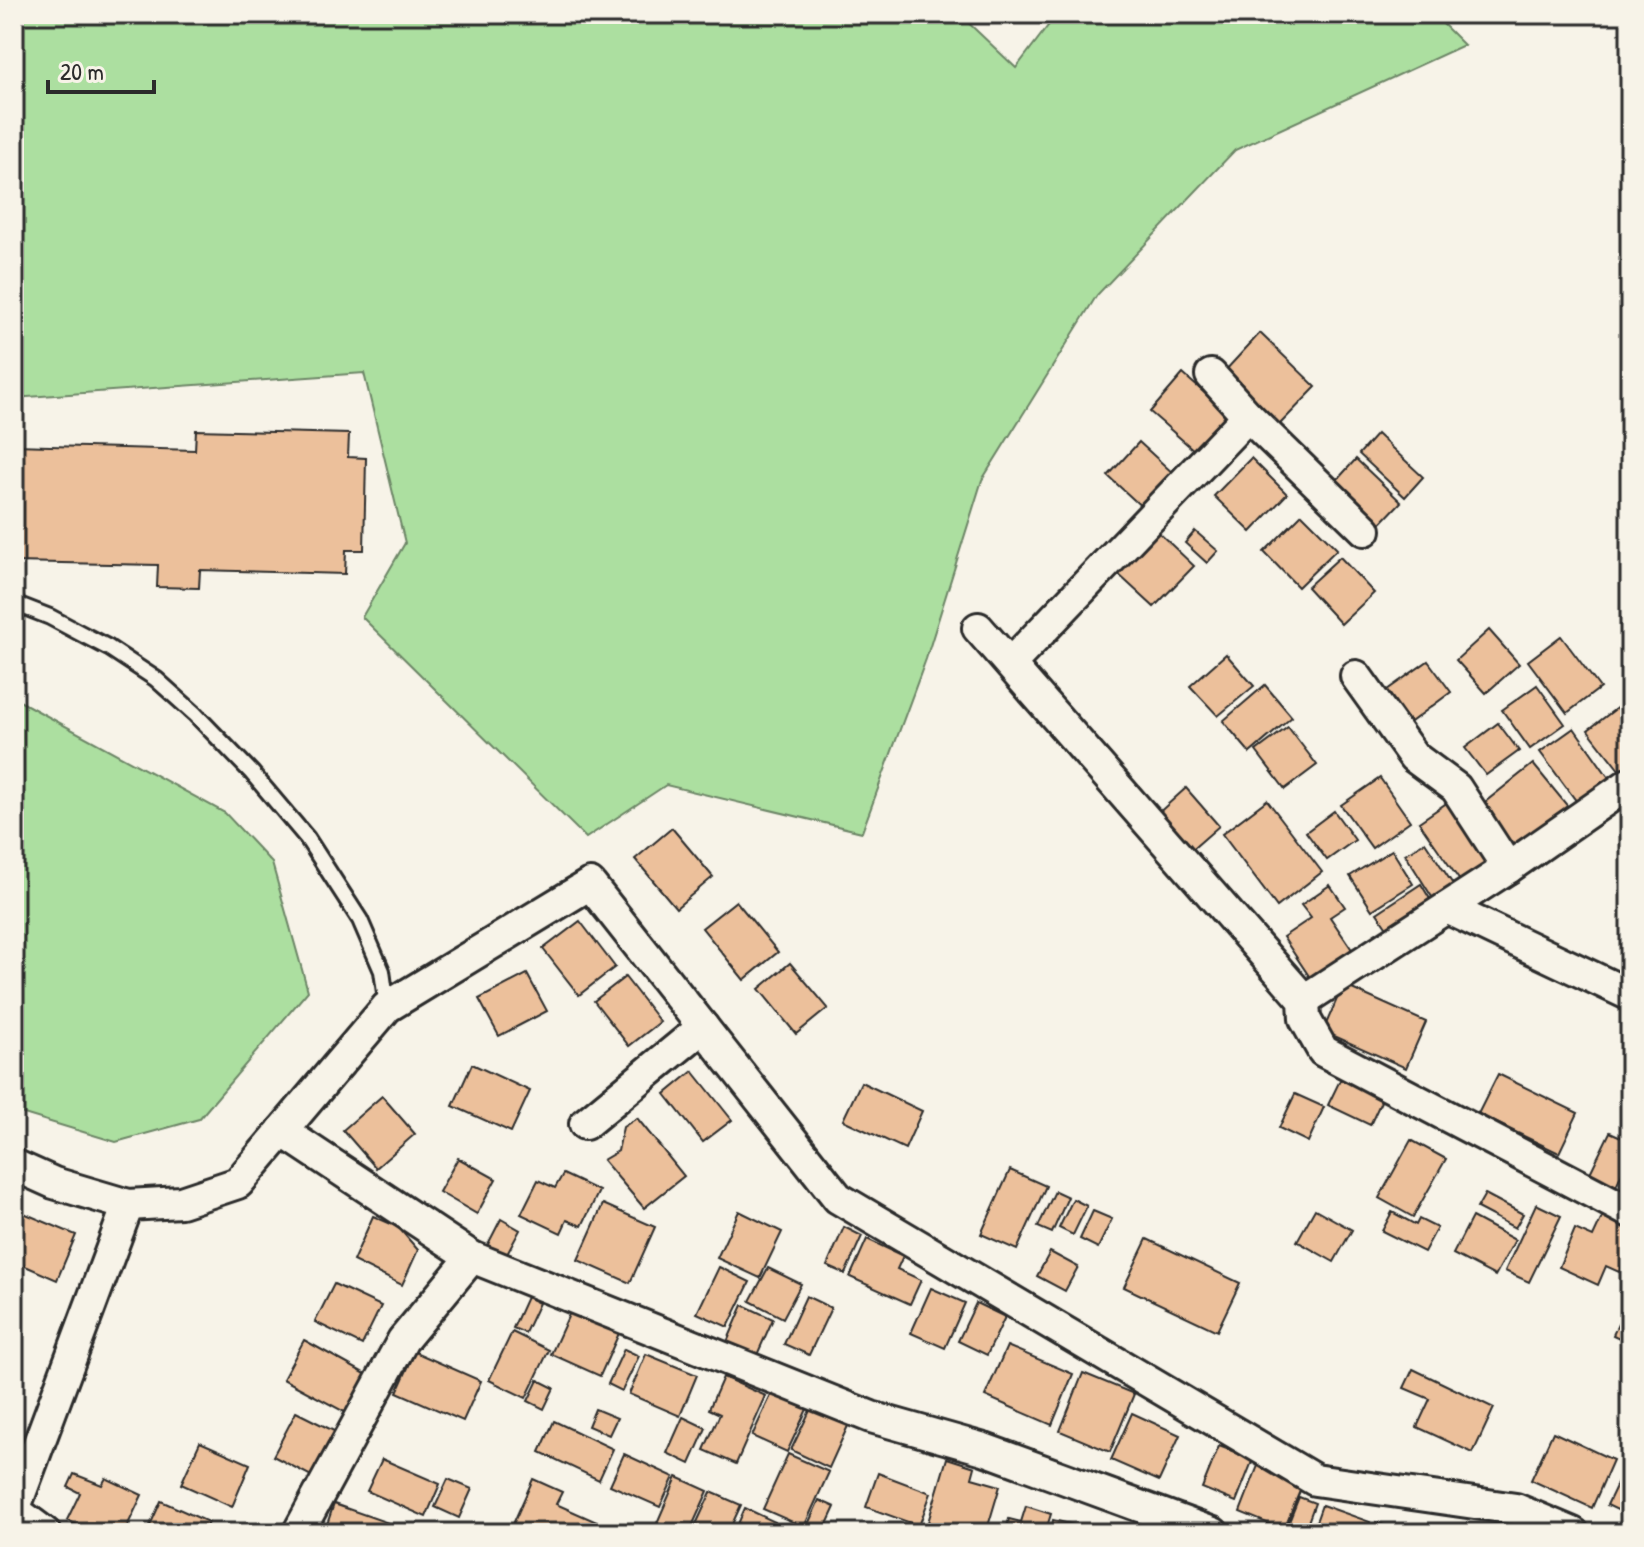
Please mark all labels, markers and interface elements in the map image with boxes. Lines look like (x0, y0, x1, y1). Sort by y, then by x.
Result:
scale bar (48, 44, 154, 94)
text: 20 m (60, 55, 104, 87)

